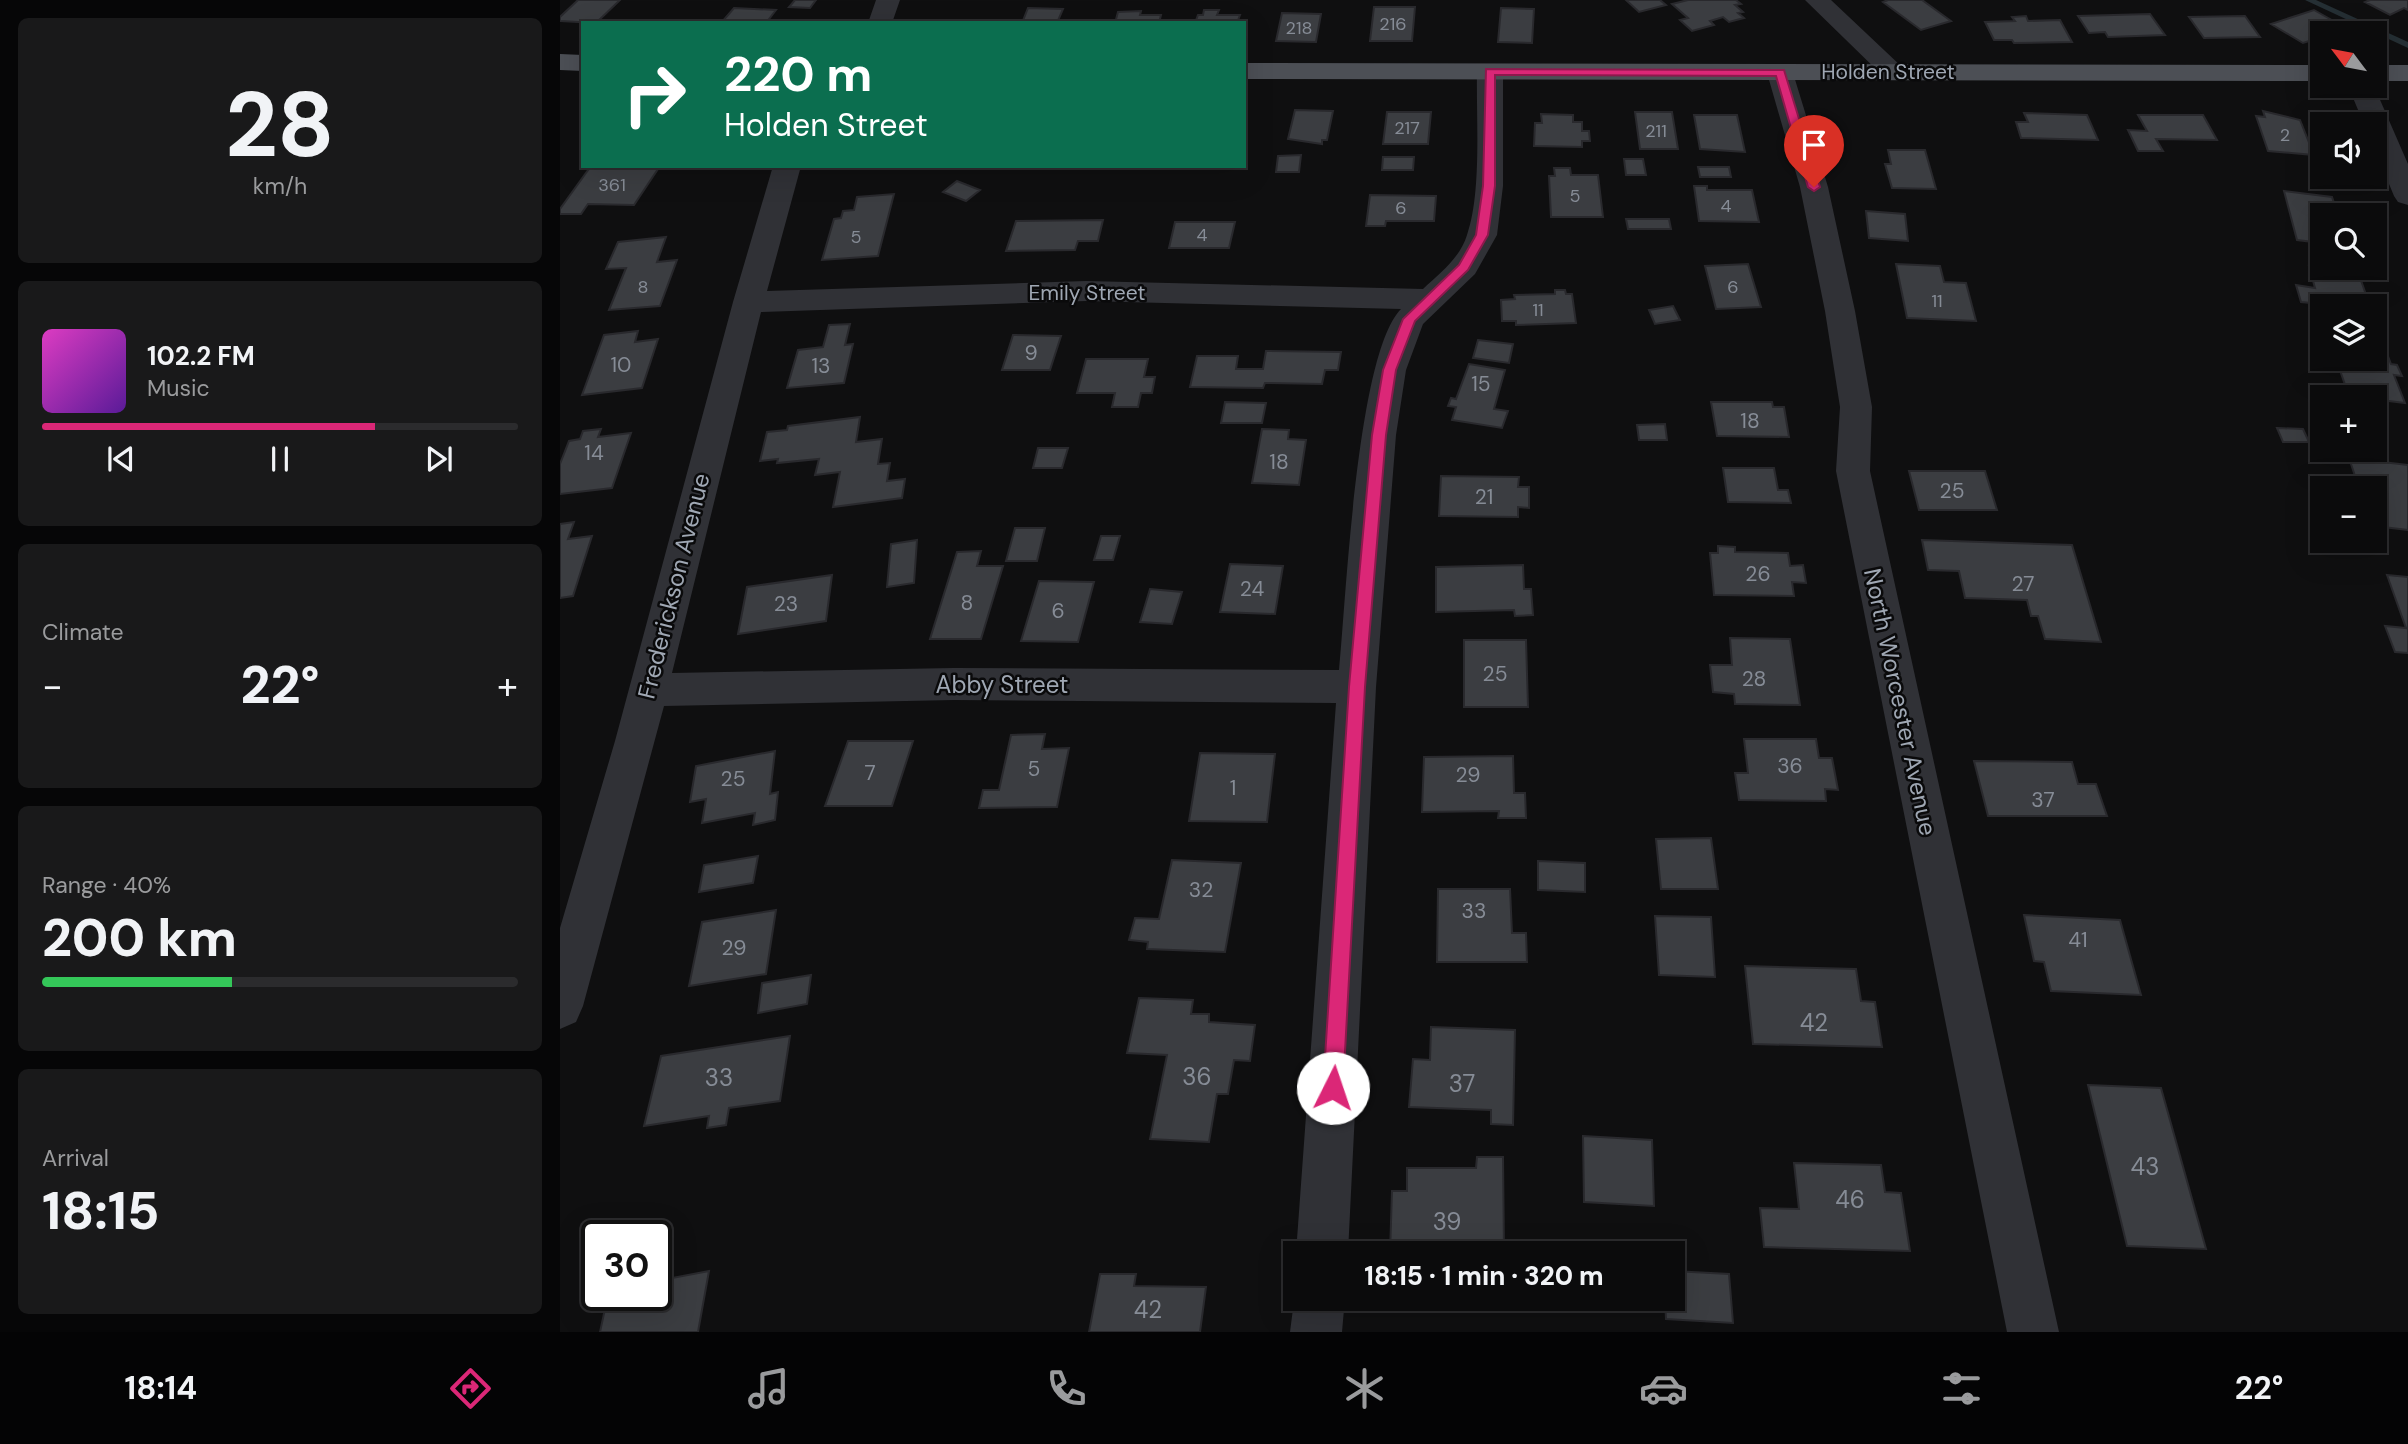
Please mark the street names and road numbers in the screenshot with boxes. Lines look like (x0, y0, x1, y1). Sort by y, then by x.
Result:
street label: Holden Street (1821, 58, 1955, 86)
street label: Emily Street (1028, 279, 1146, 307)
street label: Frederickson Avenue (630, 470, 717, 702)
street label: North Worcester Avenue (1857, 565, 1944, 838)
street label: Abby Street (936, 669, 1068, 700)

